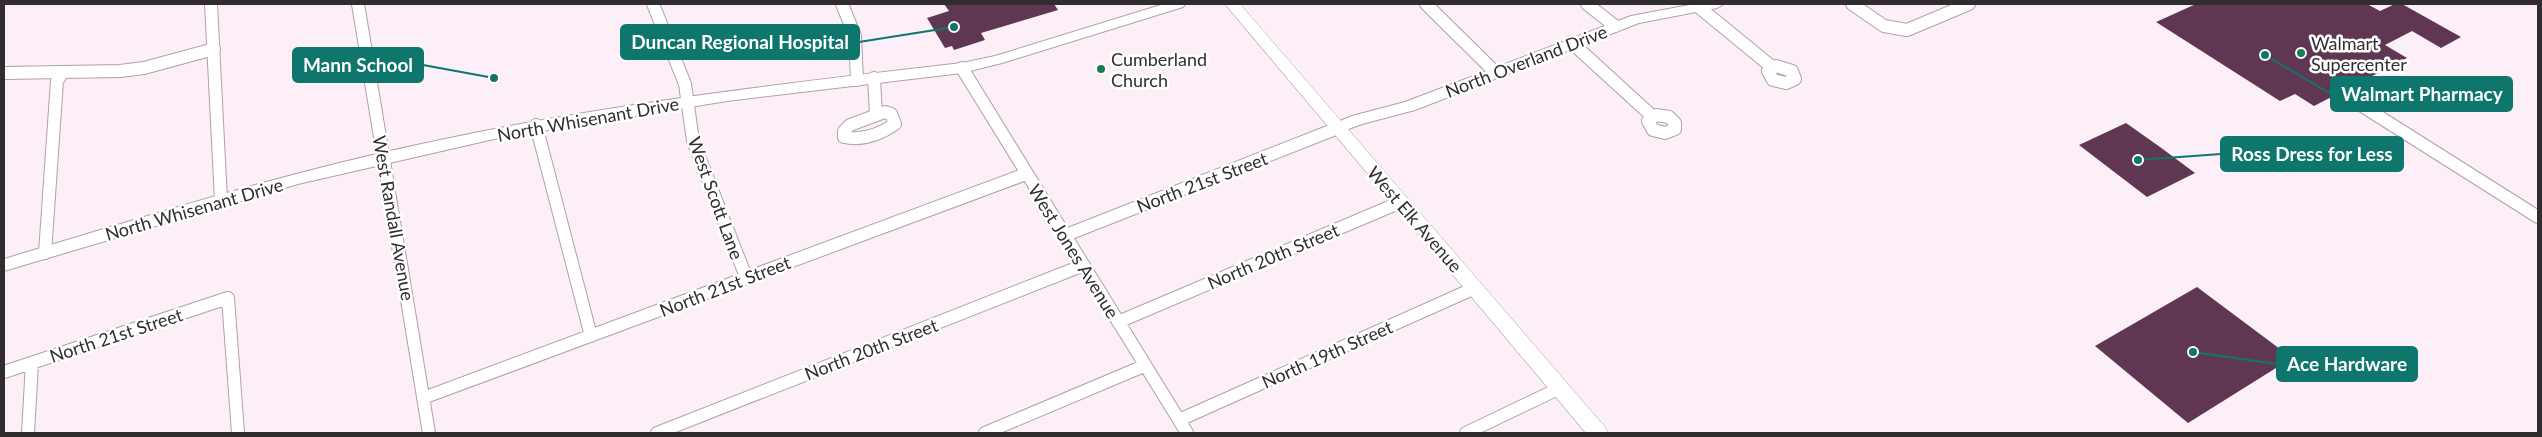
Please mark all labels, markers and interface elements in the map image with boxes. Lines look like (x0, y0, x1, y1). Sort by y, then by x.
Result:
street label: North Overland Drive (1442, 20, 1610, 102)
callout: Duncan Regional Hospital (621, 25, 859, 59)
text: Duncan Regional Hospital (631, 30, 849, 53)
place label: Walmart Supercenter (2311, 32, 2407, 75)
marker: Walmart Supercenter (2295, 47, 2307, 59)
callout: Mann School (293, 48, 423, 82)
place label: Cumberland Church (1111, 48, 1207, 91)
text: Mann School (303, 53, 413, 76)
marker: Cumberland Church (1095, 63, 1107, 75)
callout: Walmart Pharmacy (2331, 77, 2512, 111)
text: Walmart Pharmacy (2341, 82, 2504, 105)
street label: North Whisenant Drive (495, 92, 681, 146)
street label: West Randall Avenue (369, 134, 419, 302)
street label: West Scott Lane (684, 134, 748, 262)
callout: Ross Dress for Less (2221, 137, 2403, 171)
text: Ross Dress for Less (2231, 142, 2393, 165)
street label: North 21st Street (1133, 147, 1271, 217)
street label: West Elk Avenue (1363, 161, 1467, 277)
street label: North Whisenant Drive (102, 173, 286, 245)
street label: West Jones Avenue (1024, 180, 1124, 322)
street label: North 20th Street (1204, 218, 1343, 294)
street label: North 21st Street (656, 251, 794, 321)
street label: North 21st Street (47, 303, 186, 367)
street label: North 20th Street (801, 313, 941, 384)
street label: North 19th Street (1258, 315, 1396, 393)
callout: Ace Hardware (2277, 347, 2417, 381)
text: Ace Hardware (2286, 352, 2407, 375)

